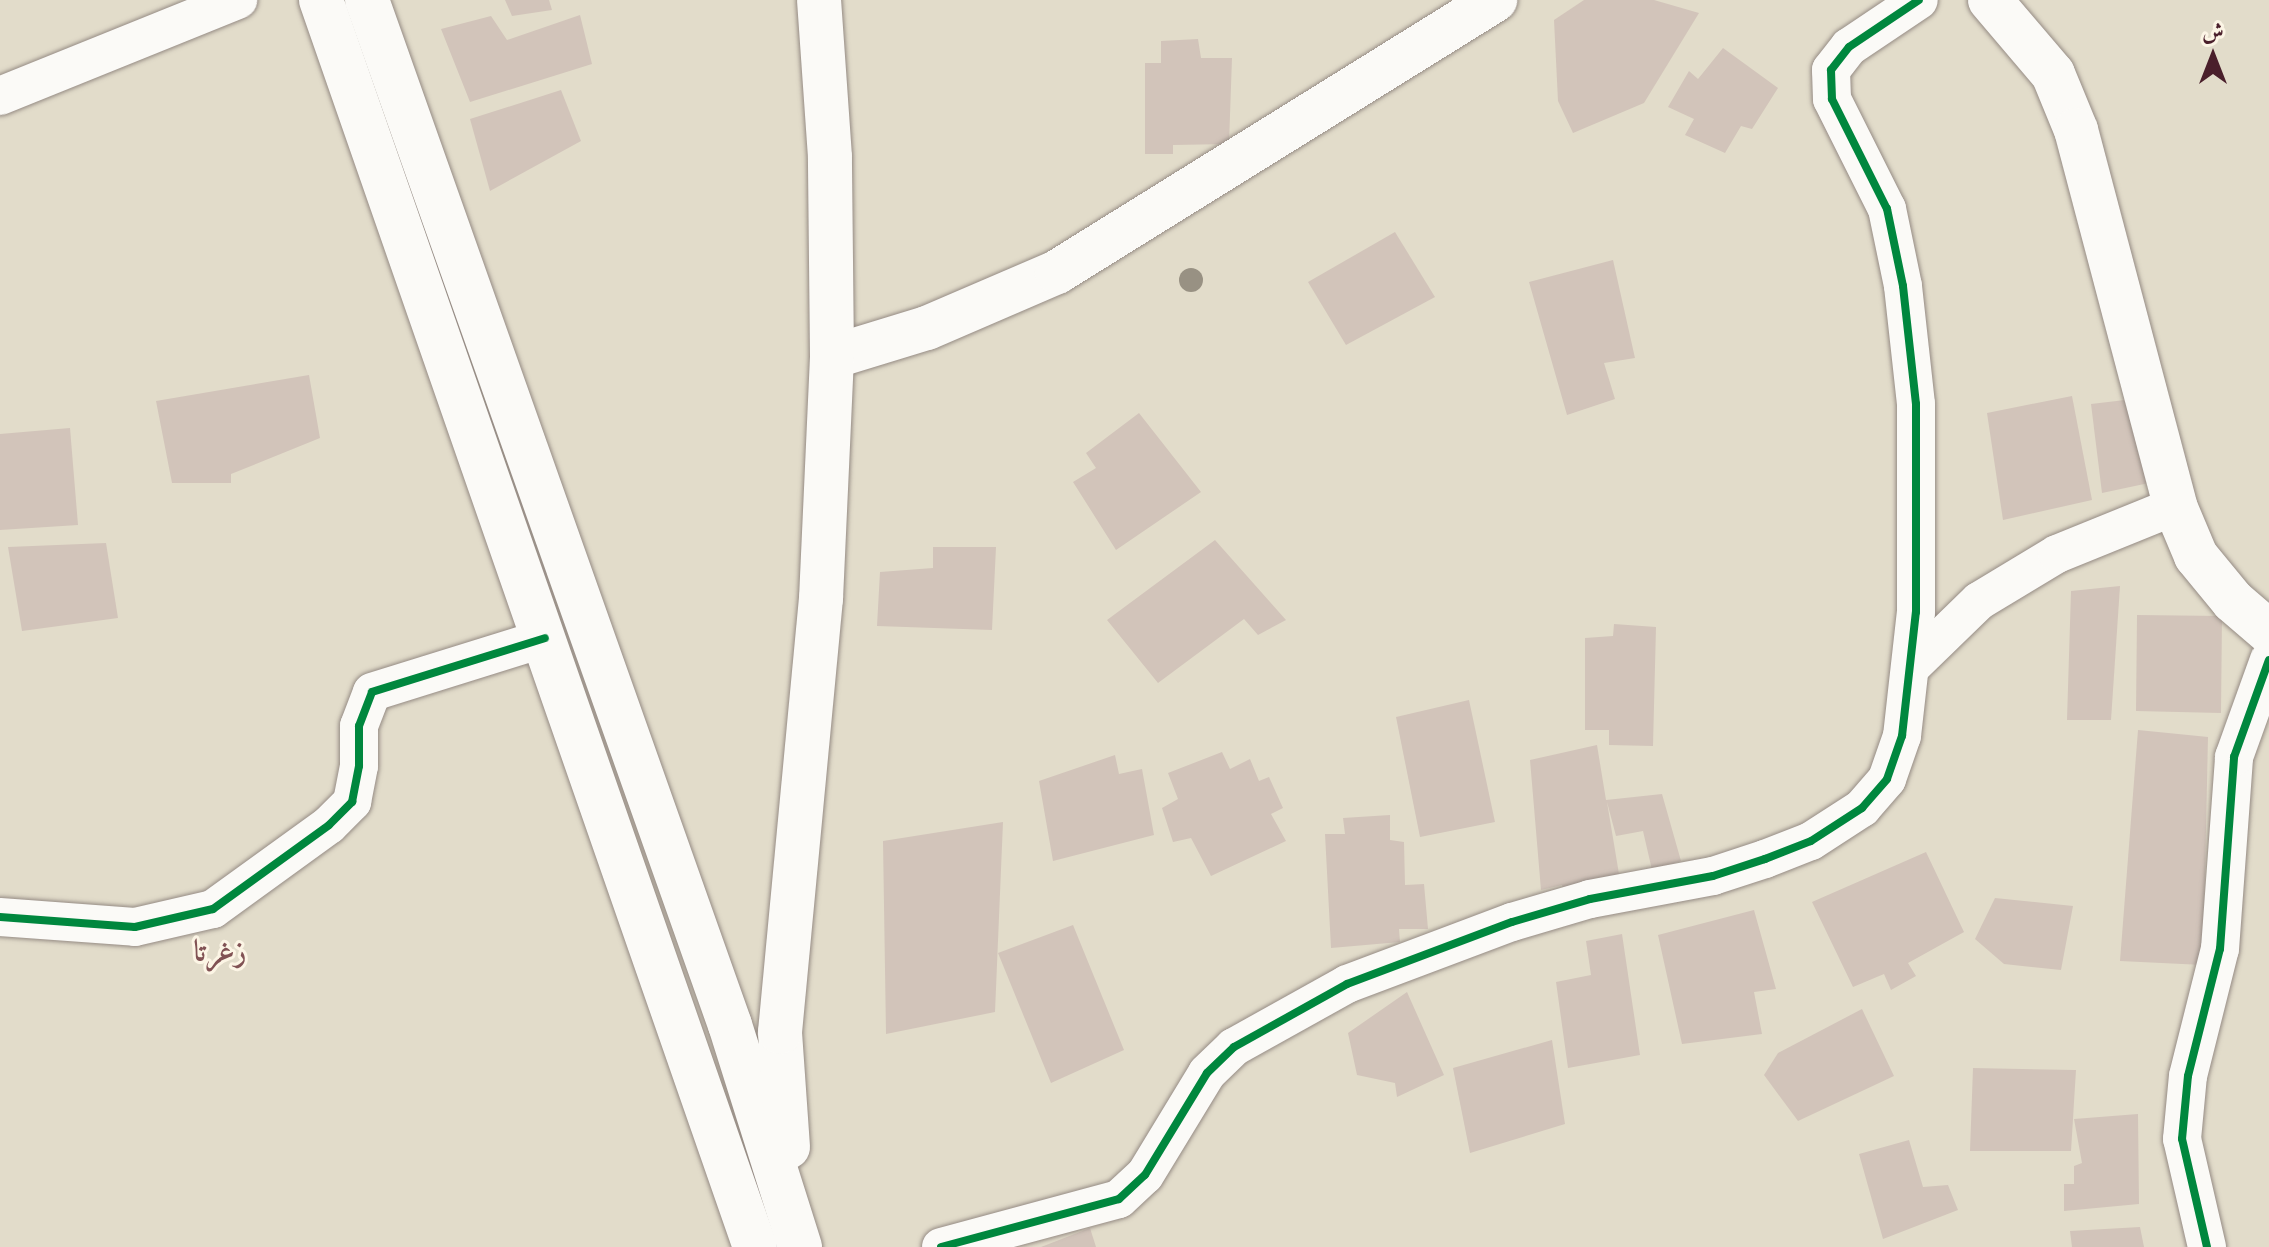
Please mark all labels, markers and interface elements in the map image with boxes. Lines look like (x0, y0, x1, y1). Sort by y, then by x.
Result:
north arrow (2173, 16, 2253, 96)
text: ش (2202, 18, 2224, 45)
district label: زغرتا (193, 933, 247, 969)

